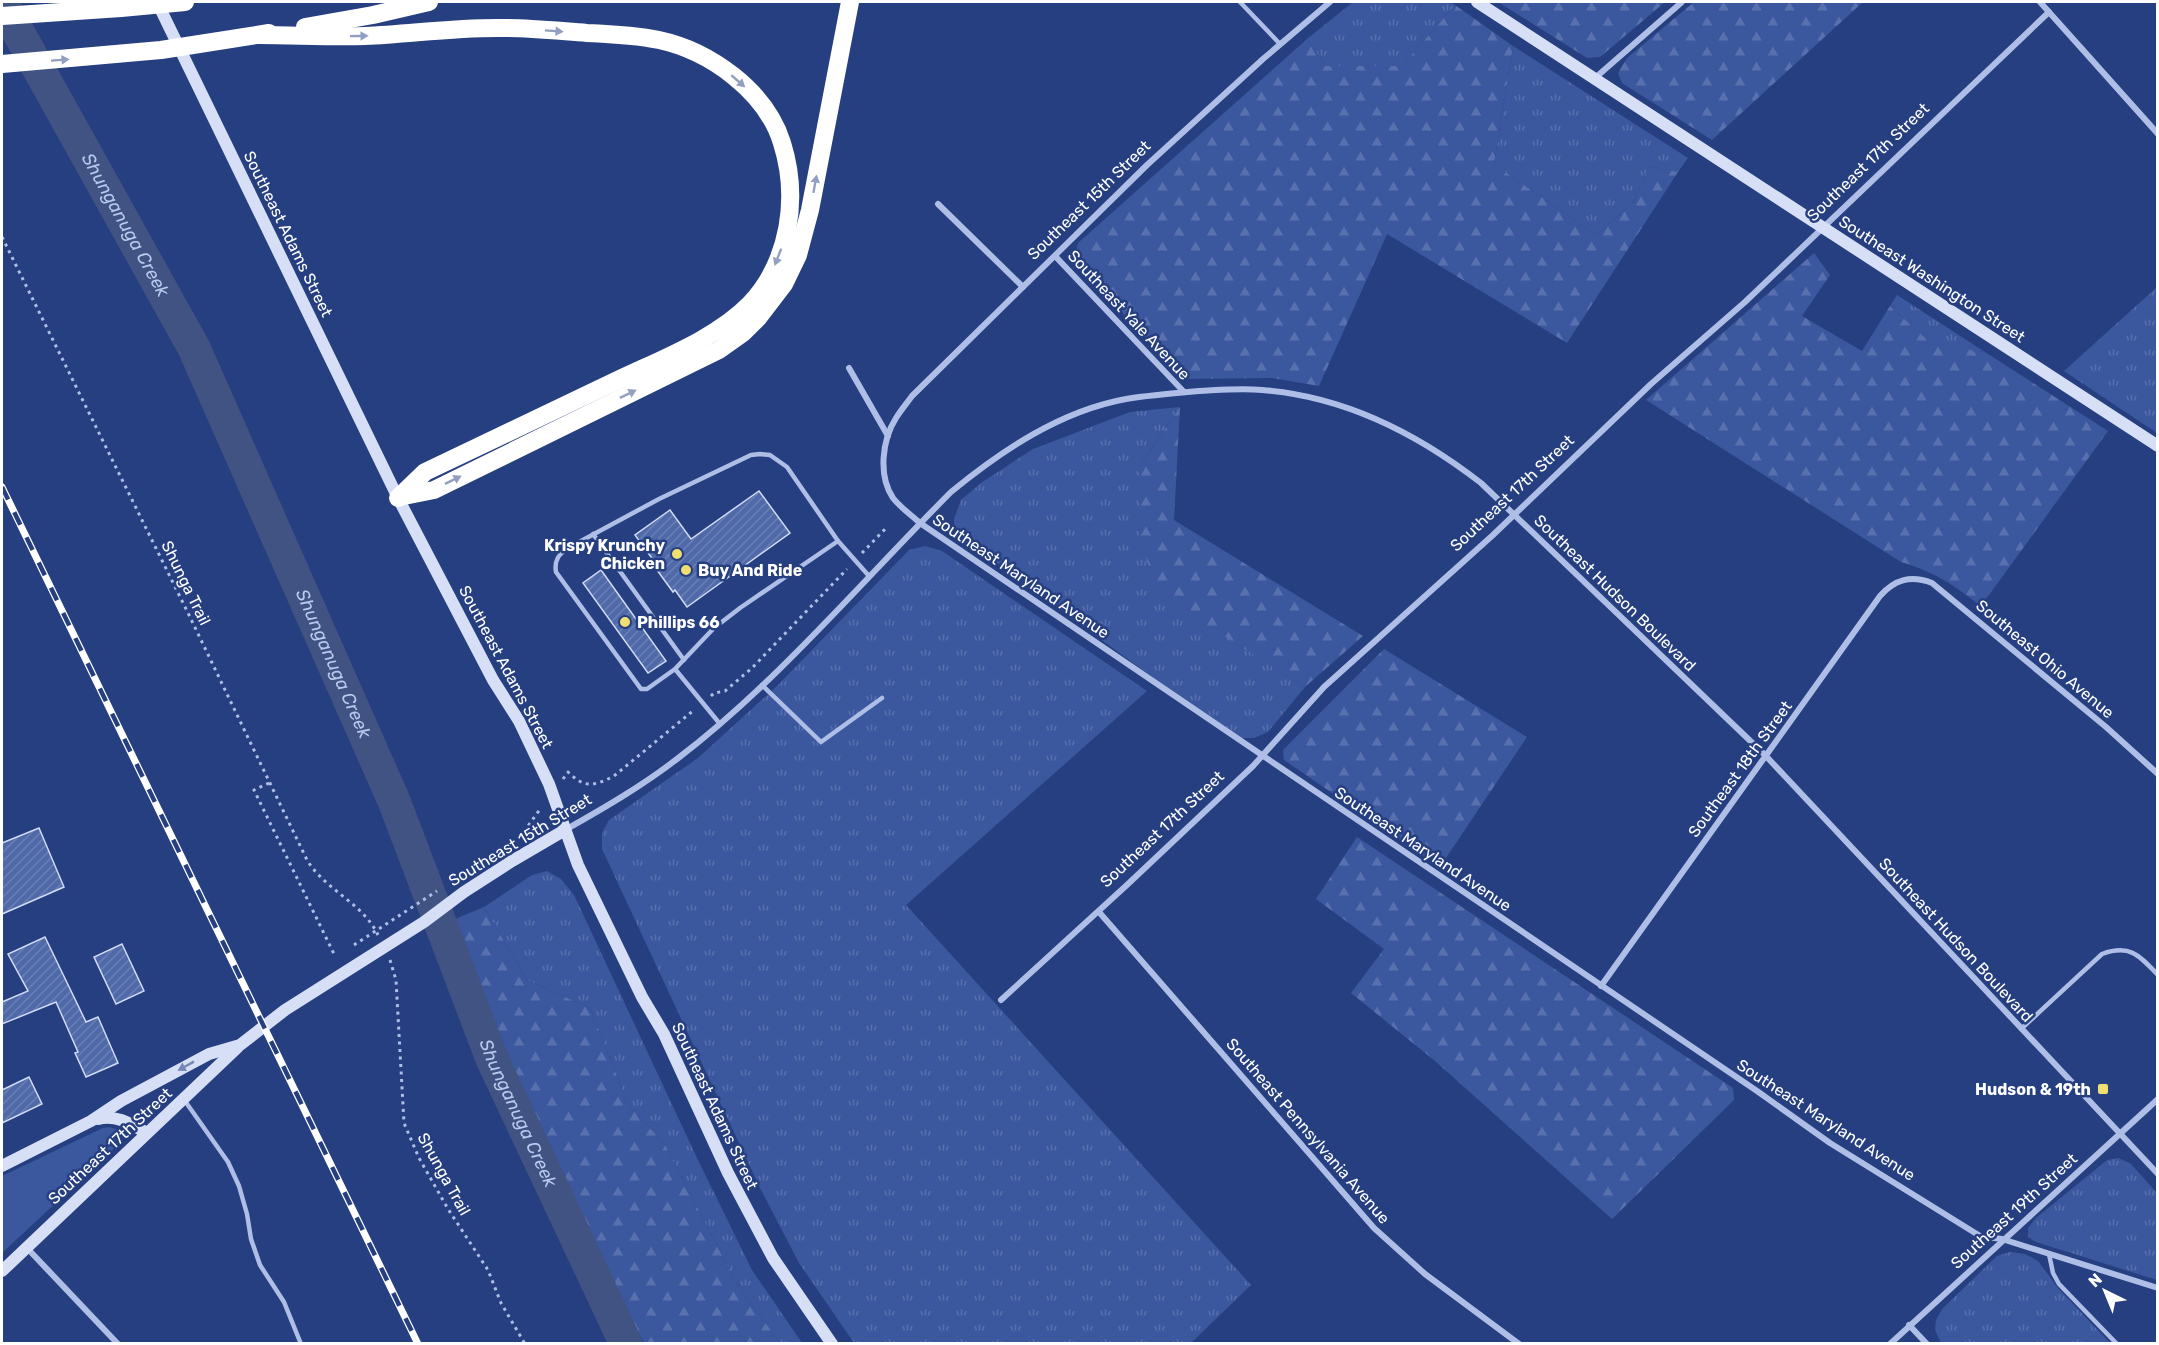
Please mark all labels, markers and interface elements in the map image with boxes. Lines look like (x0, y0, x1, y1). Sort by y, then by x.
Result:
one-way arrow (545, 26, 564, 35)
one-way arrow (350, 31, 369, 40)
one-way arrow (50, 55, 69, 65)
one-way arrow (730, 74, 746, 87)
street label: Southeast 17th Street (1803, 99, 1933, 225)
street label: Southeast 15th Street (1024, 136, 1154, 264)
street label: Southeast Adams Street (240, 148, 336, 320)
water label: Shunganuga Creek (77, 149, 175, 301)
one-way arrow (811, 174, 820, 193)
street label: Southeast Washington Street (1835, 212, 2029, 346)
street label: Southeast Yale Avenue (1064, 246, 1194, 384)
one-way arrow (773, 249, 783, 267)
one-way arrow (619, 390, 637, 400)
street label: Southeast 17th Street (1446, 431, 1578, 555)
one-way arrow (444, 476, 462, 486)
street label: Southeast Maryland Avenue (929, 510, 1113, 642)
street label: Southeast Hudson Boulevard (1530, 511, 1700, 675)
place label: Krispy Krunchy Chicken (544, 536, 665, 573)
street label: Shunga Trail (157, 538, 215, 628)
marker: Krispy Krunchy Chicken (670, 547, 684, 561)
place label: Buy And Ride (698, 561, 802, 580)
marker: Buy And Ride (679, 563, 693, 577)
street label: Southeast Adams Street (455, 582, 557, 752)
water label: Shunganuga Creek (291, 586, 376, 742)
street label: Southeast Ohio Avenue (1972, 596, 2118, 722)
place label: Phillips 66 (637, 613, 720, 632)
marker: Phillips 66 (618, 615, 632, 629)
street label: Southeast 18th Street (1684, 697, 1796, 841)
street label: Southeast 17th Street (1096, 767, 1228, 891)
street label: Southeast Maryland Avenue (1331, 783, 1515, 915)
street label: Southeast 15th Street (445, 790, 595, 890)
street label: Southeast Hudson Boulevard (1875, 854, 2037, 1026)
street label: Southeast Adams Street (668, 1020, 762, 1192)
street label: Southeast Pennsylvania Avenue (1222, 1034, 1394, 1228)
water label: Shunganuga Creek (474, 1036, 562, 1191)
street label: Southeast Maryland Avenue (1733, 1055, 1919, 1185)
one-way arrow (177, 1061, 194, 1071)
place label: Hudson & 19th (1975, 1080, 2091, 1099)
marker: Hudson & 19th (2096, 1082, 2110, 1096)
street label: Southeast 17th Street (44, 1084, 176, 1208)
street label: Shunga Trail (414, 1129, 474, 1219)
street label: Southeast 19th Street (1947, 1149, 2081, 1273)
north arrow (2075, 1261, 2135, 1321)
text: N (2084, 1270, 2106, 1291)

